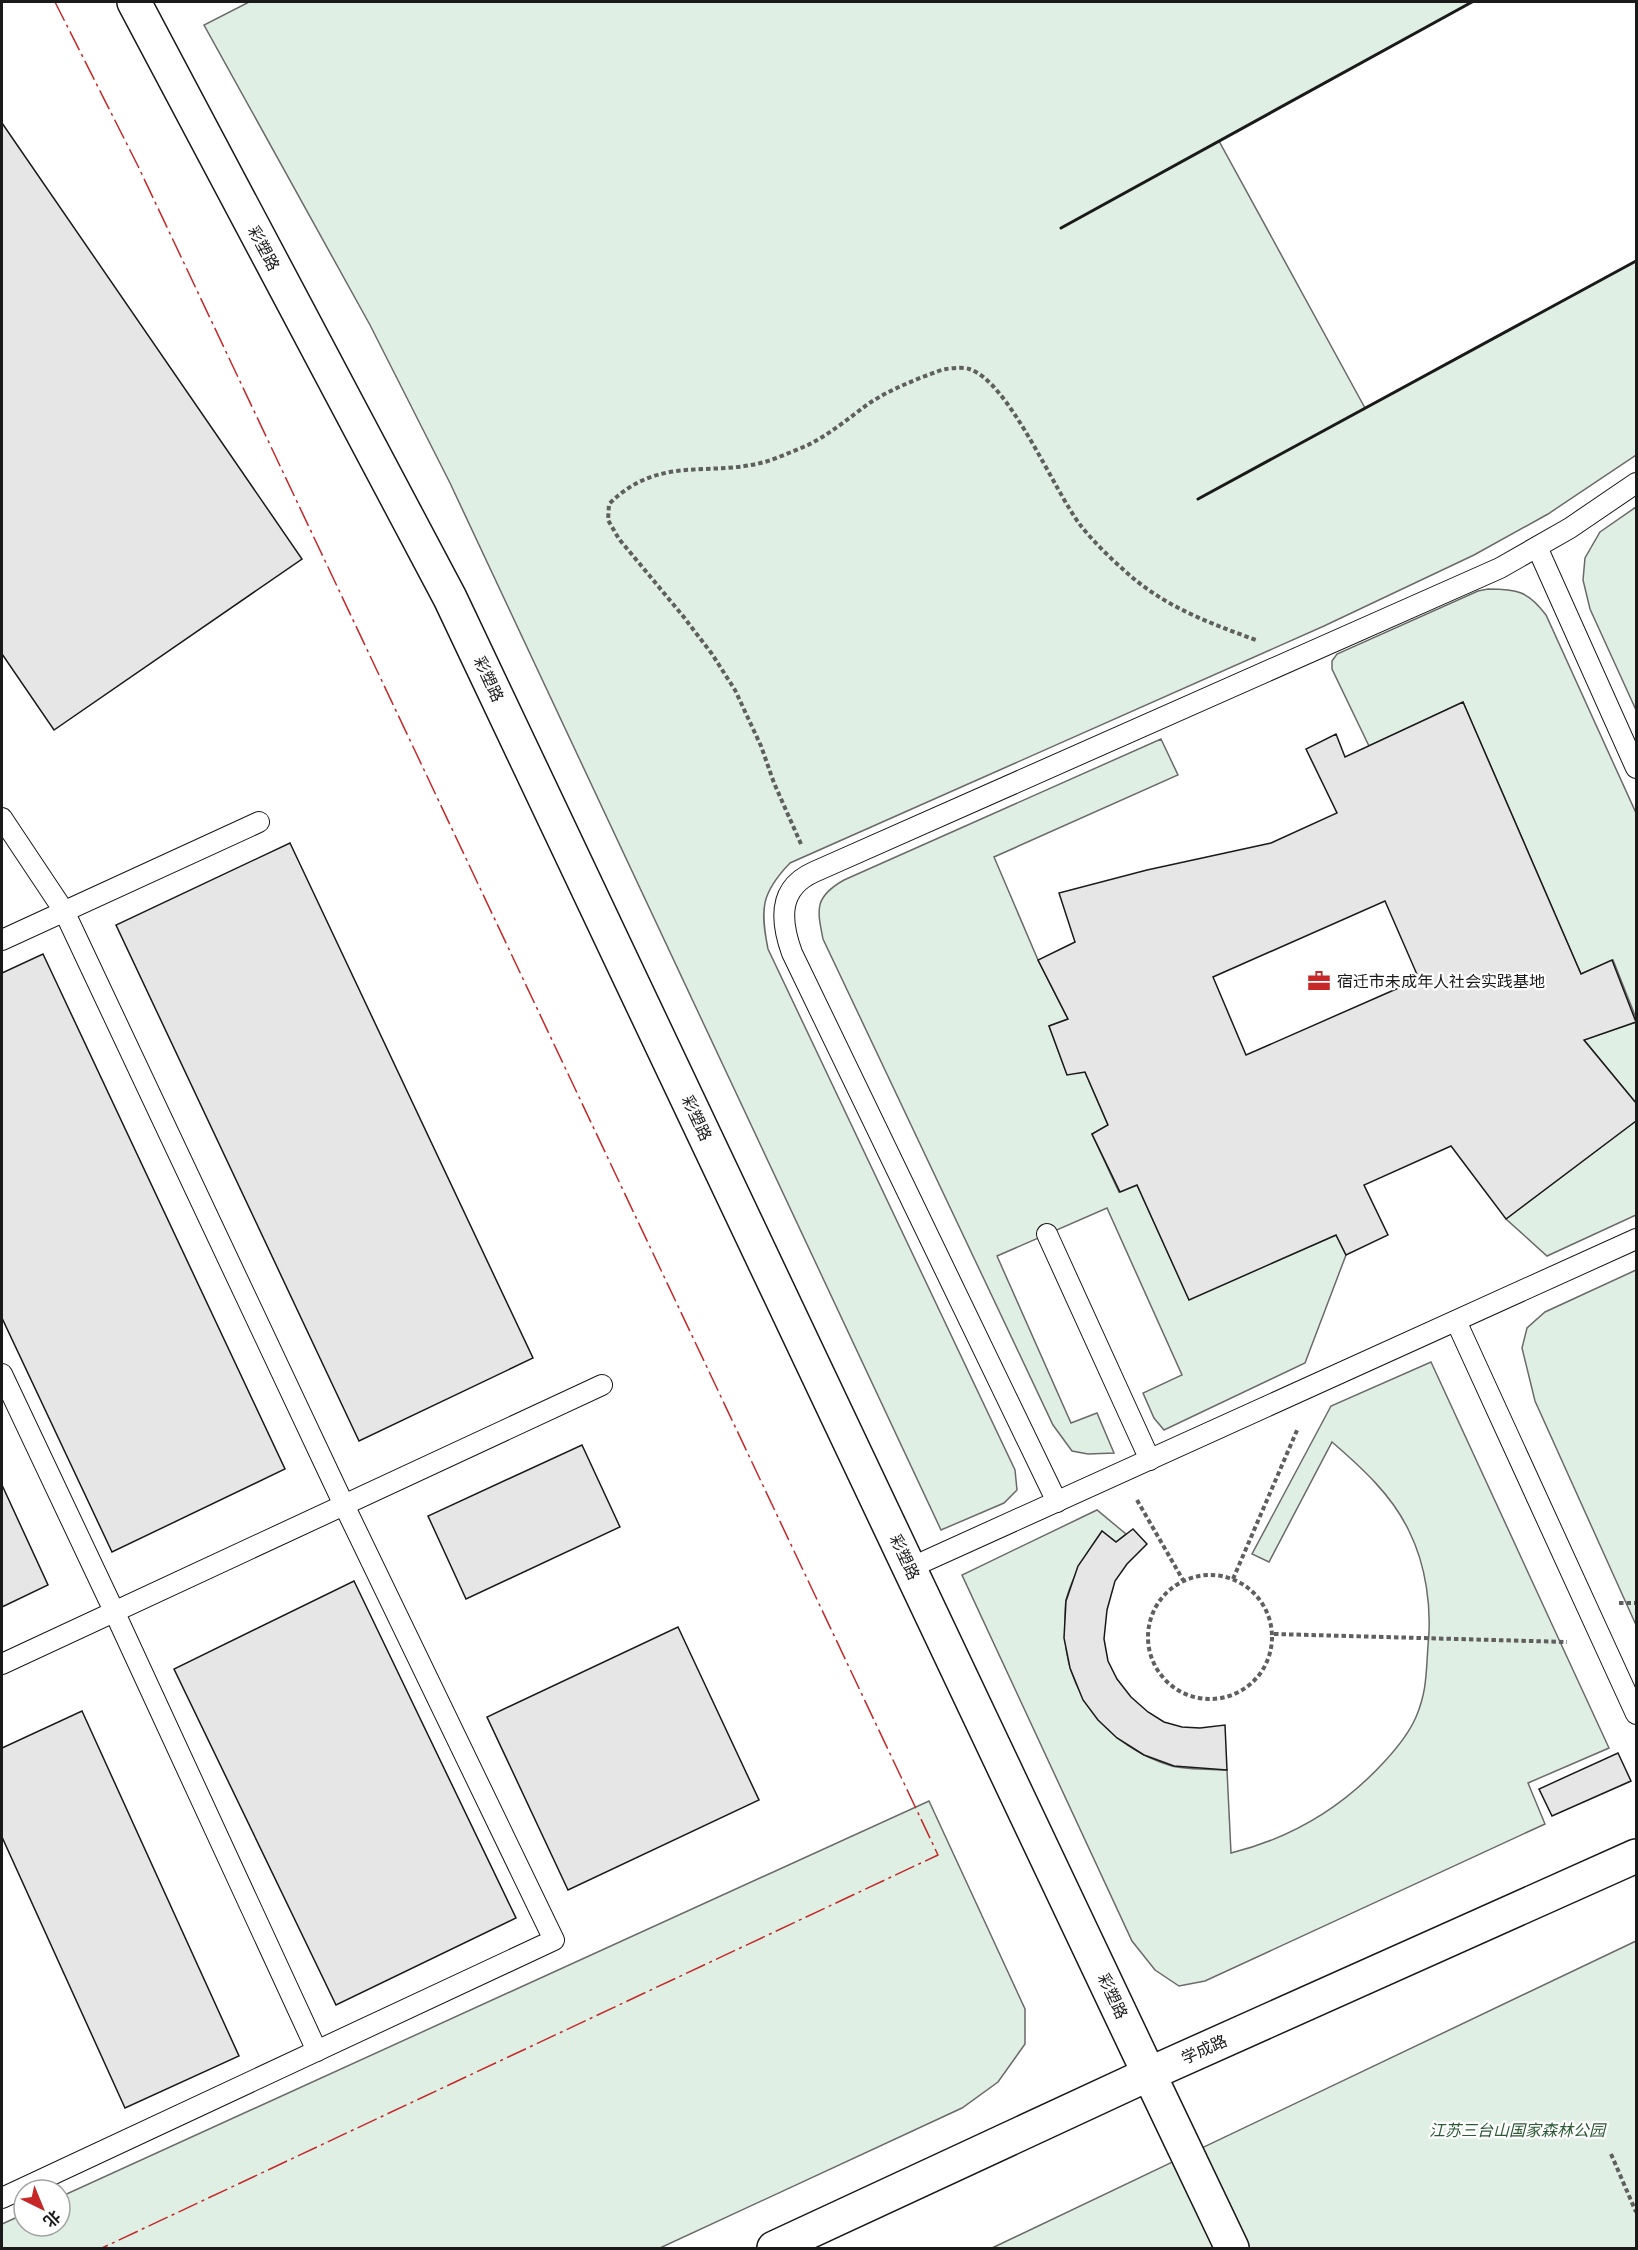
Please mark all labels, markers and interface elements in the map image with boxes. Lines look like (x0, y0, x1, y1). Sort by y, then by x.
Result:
street label: 彩塑路 (243, 222, 285, 274)
street label: 彩塑路 (469, 653, 509, 705)
office icon: 宿迁市未成年人社会实践基地 (1306, 968, 1332, 994)
place label: 宿迁市未成年人社会实践基地 (1337, 970, 1545, 992)
street label: 彩塑路 (677, 1092, 717, 1144)
street label: 彩塑路 (885, 1531, 925, 1583)
street label: 彩塑路 (1093, 1970, 1133, 2022)
street label: 学成路 (1178, 2029, 1230, 2069)
park label: 江苏三台山国家森林公园 (1429, 2119, 1607, 2141)
north arrow (12, 2178, 72, 2238)
text: 北 (39, 2205, 66, 2232)

